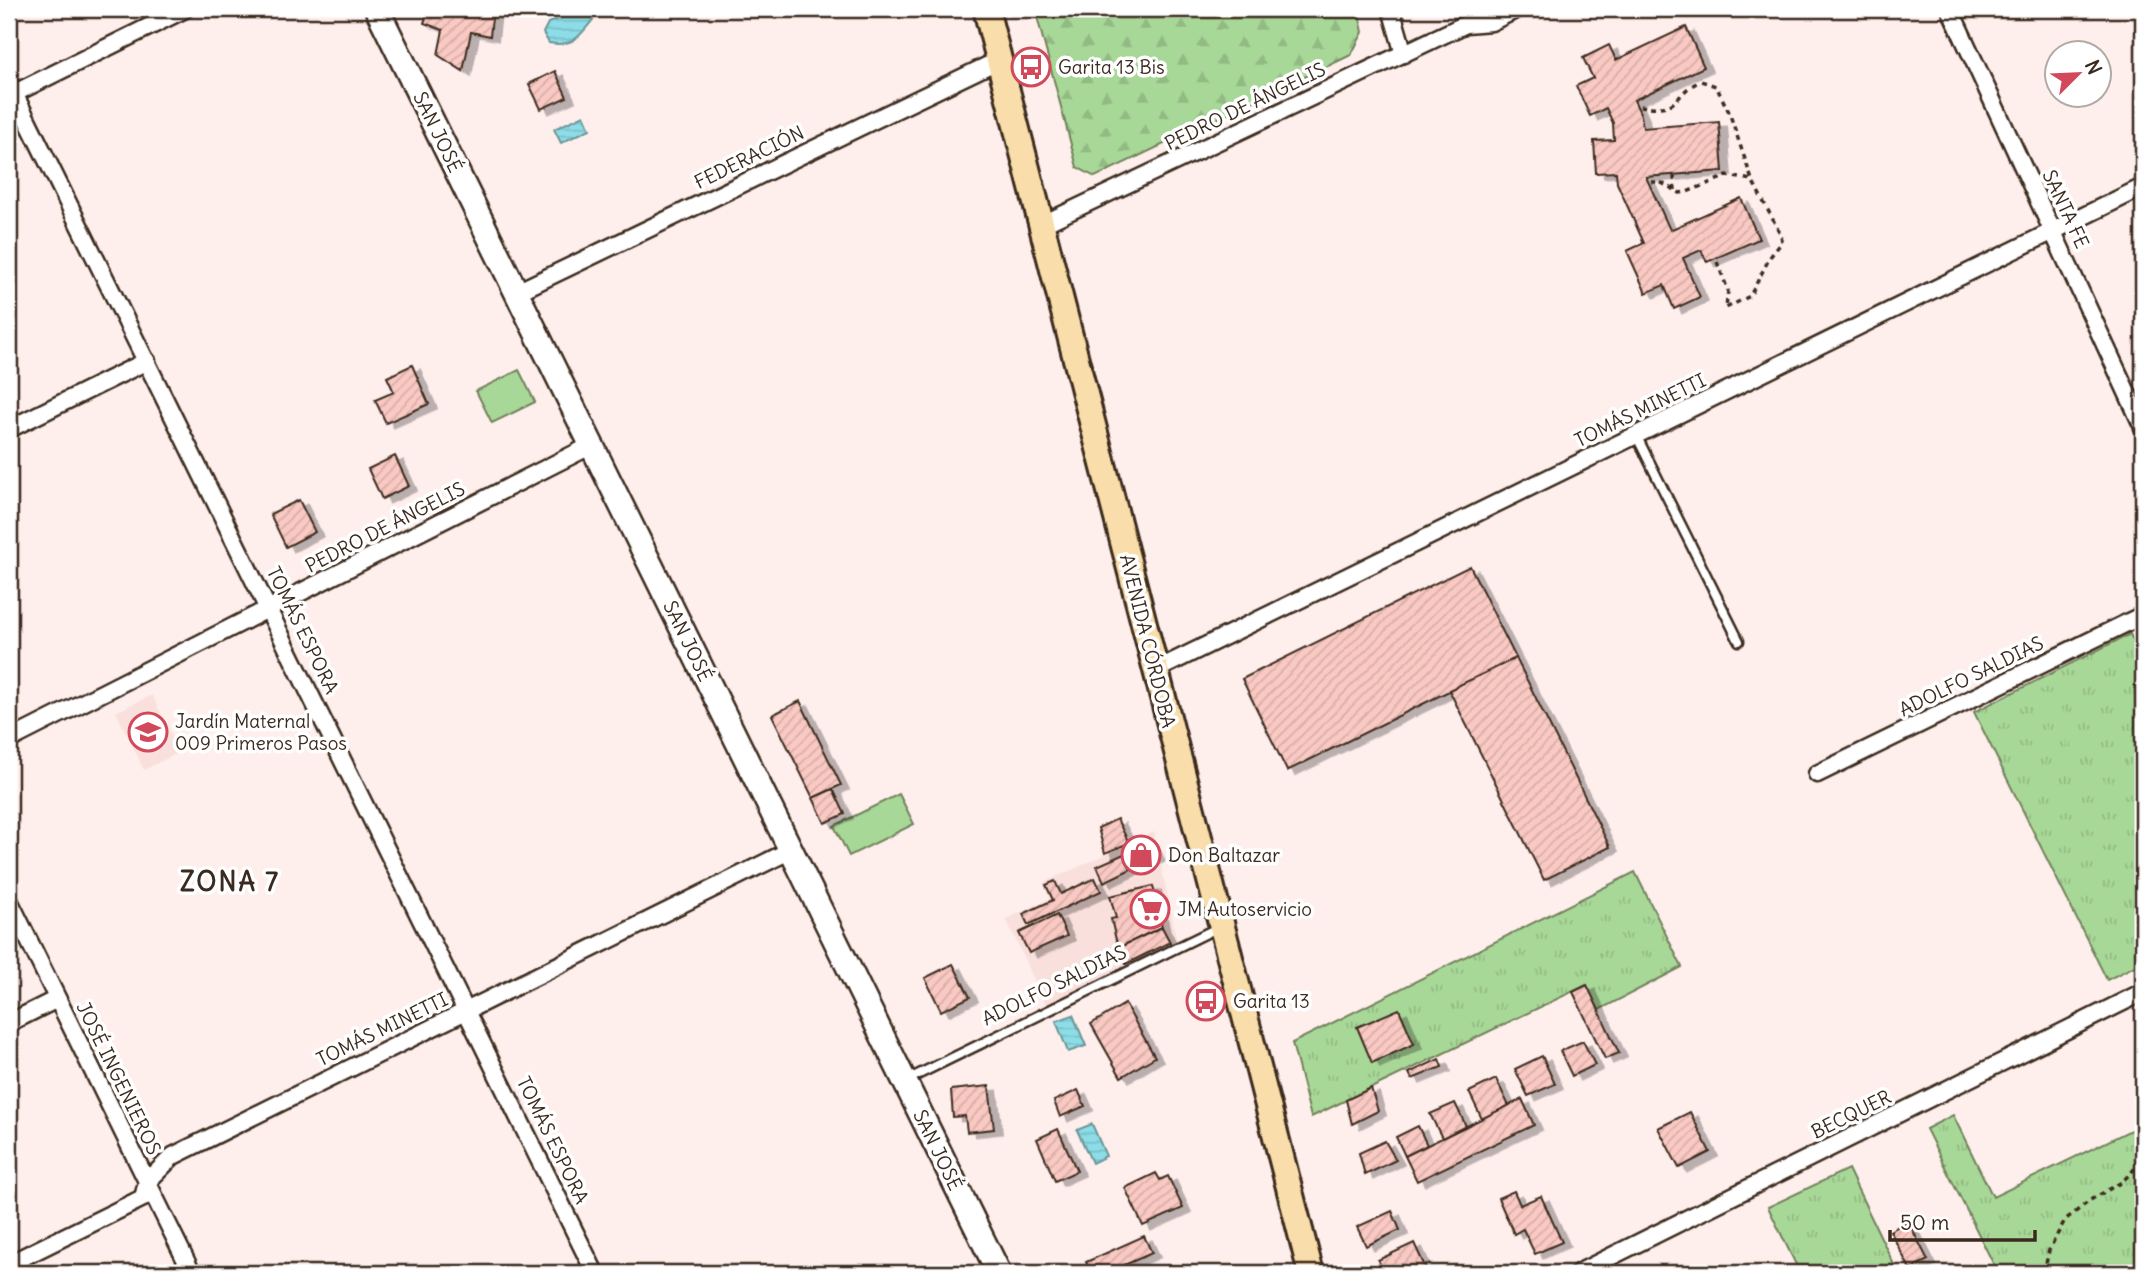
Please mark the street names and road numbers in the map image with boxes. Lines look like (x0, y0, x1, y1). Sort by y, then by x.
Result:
street label: PEDRO DE ÁNGELIS (1161, 57, 1329, 155)
street label: SAN JOSÉ (408, 88, 468, 176)
street label: FEDERACIÓN (690, 120, 808, 194)
street label: SANTA FE (2037, 166, 2095, 252)
street label: TOMÁS MINETTI (1570, 368, 1710, 452)
street label: PEDRO DE ÁNGELIS (301, 476, 469, 578)
street label: AVENIDA CÓRDOBA (1115, 552, 1181, 730)
street label: TOMÁS ESPORA (262, 562, 344, 698)
street label: SAN JOSÉ (658, 597, 718, 685)
street label: ADOLFO SALDIAS (1895, 631, 2047, 721)
street label: ADOLFO SALDIAS (978, 940, 1130, 1030)
street label: TOMÁS MINETTI (312, 987, 452, 1071)
street label: JOSÉ INGENIEROS (72, 998, 166, 1158)
street label: TOMÁS ESPORA (512, 1072, 594, 1208)
street label: BECQUER (1807, 1084, 1895, 1144)
street label: SAN JOSÉ (908, 1106, 968, 1194)

